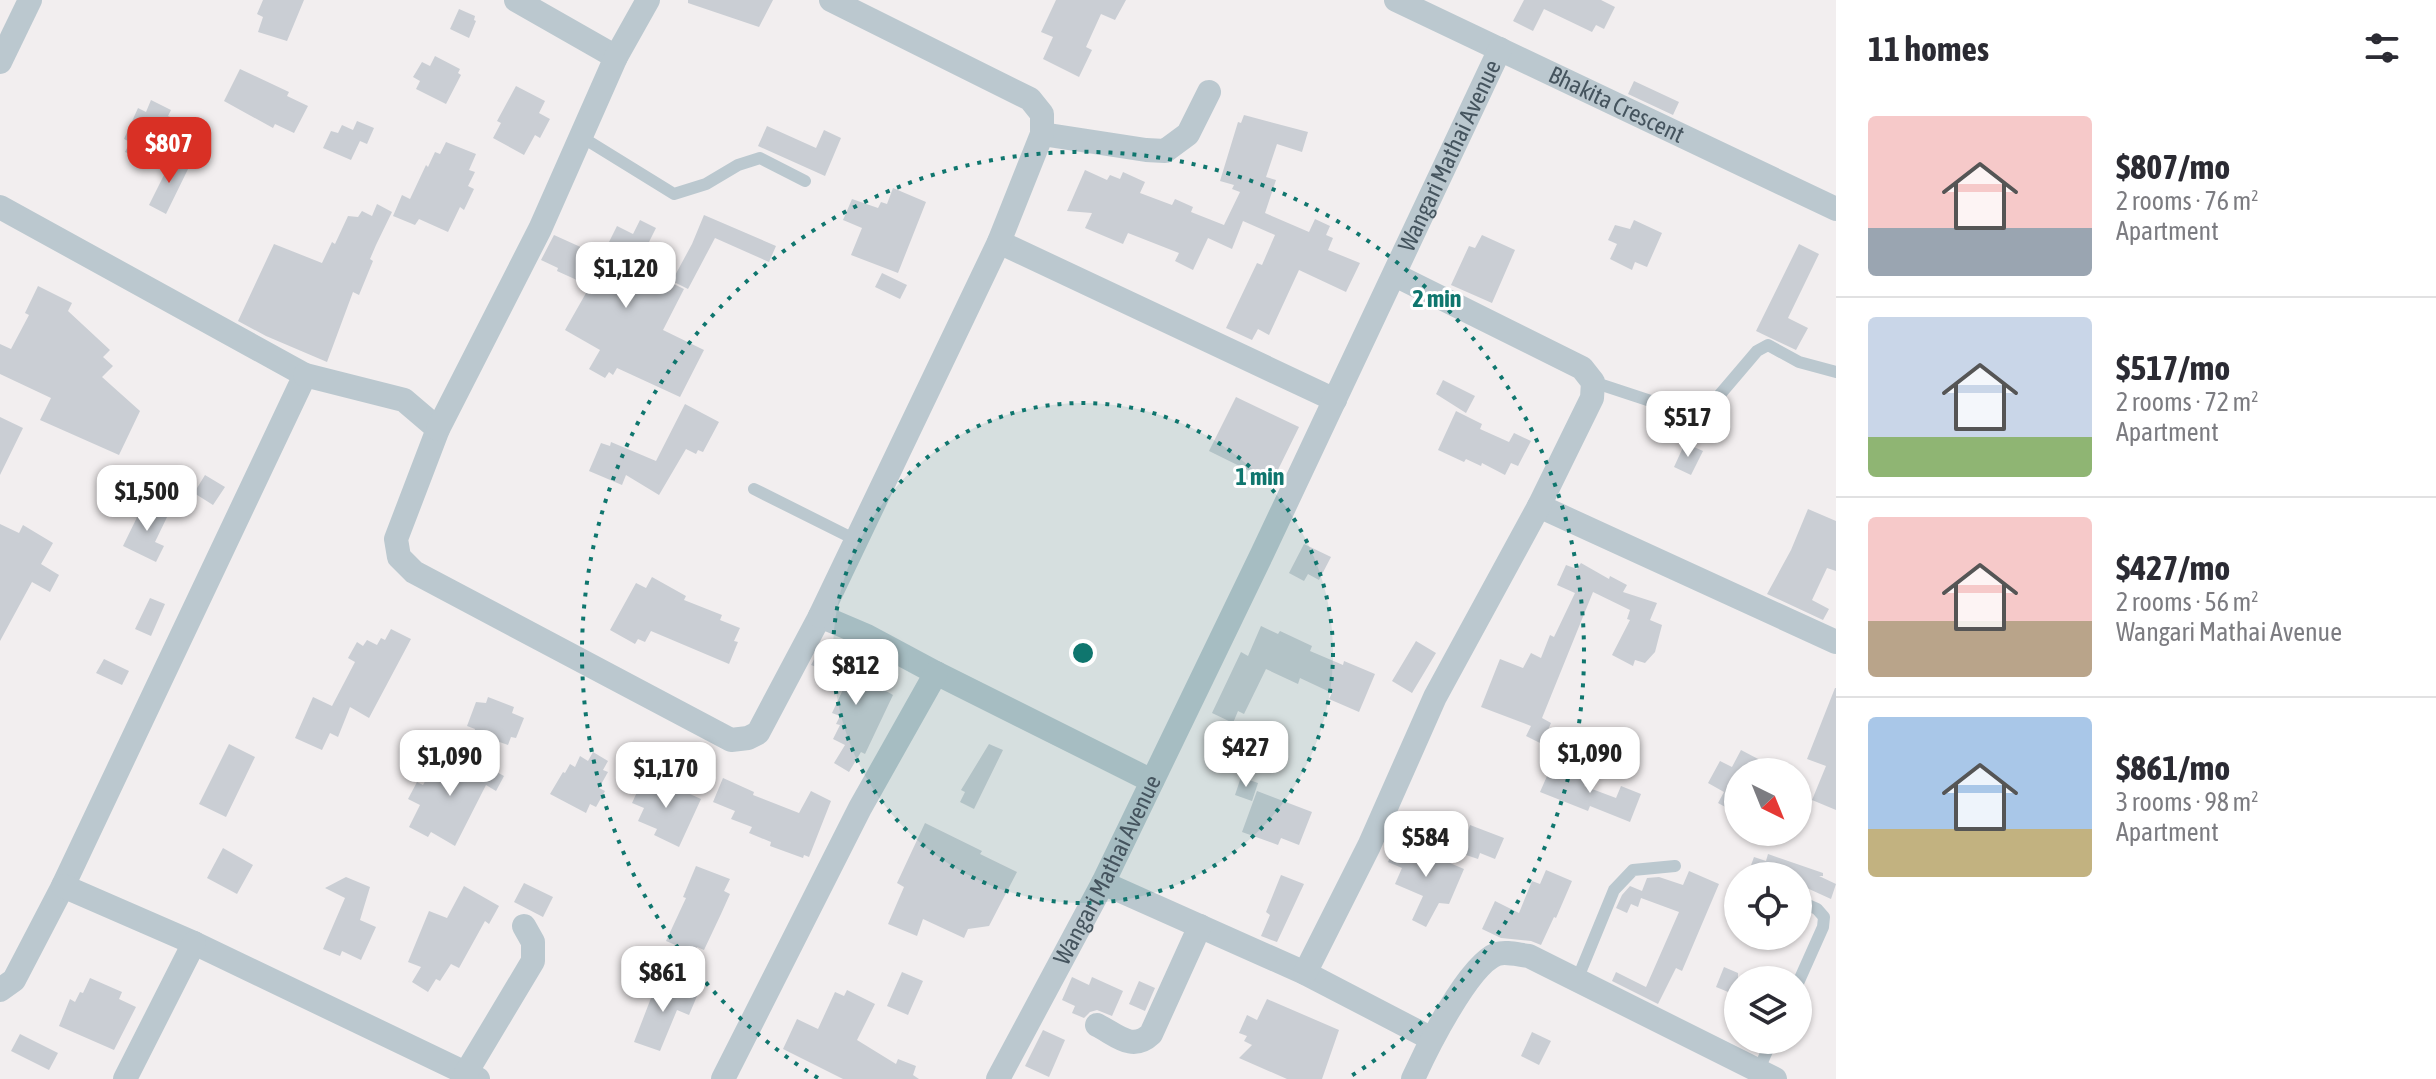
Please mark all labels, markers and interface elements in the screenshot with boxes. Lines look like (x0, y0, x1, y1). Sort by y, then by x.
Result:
icon: filters (2360, 26, 2404, 70)
text: 11 homes (1868, 29, 1989, 68)
street label: Wangari Mathai Avenue (1393, 55, 1506, 256)
street label: Bhakita Crescent (1545, 61, 1689, 148)
pin: $807 (122, 117, 216, 185)
text: $807 (145, 128, 193, 158)
text: $807/mo (2116, 147, 2230, 186)
icon: home (1932, 148, 2028, 244)
text: 2 rooms · 76 m² (2116, 186, 2258, 216)
text: Apartment (2116, 216, 2219, 246)
pin: $1,120 (561, 242, 691, 310)
text: $1,120 (594, 253, 658, 283)
text: 2 min (1412, 285, 1462, 312)
text: $517/mo (2116, 348, 2230, 387)
icon: home (1932, 349, 2028, 445)
text: 2 rooms · 72 m² (2116, 387, 2258, 417)
pin: $517 (1641, 391, 1735, 459)
text: $517 (1664, 402, 1712, 432)
text: Apartment (2116, 417, 2219, 447)
text: 1 min (1235, 463, 1285, 490)
pin: $1,500 (82, 465, 212, 533)
text: $1,500 (115, 476, 179, 506)
text: $427/mo (2116, 548, 2230, 587)
icon: home (1932, 549, 2028, 645)
text: 2 rooms · 56 m² (2116, 587, 2258, 617)
text: Wangari Mathai Avenue (2116, 617, 2342, 647)
pin: $812 (809, 639, 903, 707)
centre of rings (1069, 639, 1097, 667)
text: $812 (832, 650, 880, 680)
pin: $427 (1199, 721, 1293, 789)
pin: $1,090 (1525, 727, 1655, 795)
pin: $1,090 (385, 730, 515, 798)
text: $427 (1222, 732, 1270, 762)
text: $1,090 (1558, 738, 1622, 768)
text: $1,090 (418, 741, 482, 771)
pin: $1,170 (601, 742, 731, 810)
text: $861/mo (2116, 748, 2230, 787)
icon: home (1932, 749, 2028, 845)
text: $1,170 (634, 753, 698, 783)
north arrow (1724, 758, 1812, 846)
map controls (1724, 758, 1812, 1054)
street label: Wangari Mathai Avenue (1048, 771, 1166, 969)
text: 3 rooms · 98 m² (2116, 787, 2258, 817)
pin: $584 (1379, 811, 1473, 879)
text: Apartment (2116, 817, 2219, 847)
text: $584 (1402, 822, 1450, 852)
button: locate (1724, 862, 1812, 950)
pin: $861 (616, 946, 710, 1014)
text: $861 (639, 957, 687, 987)
button: layers (1724, 966, 1812, 1054)

